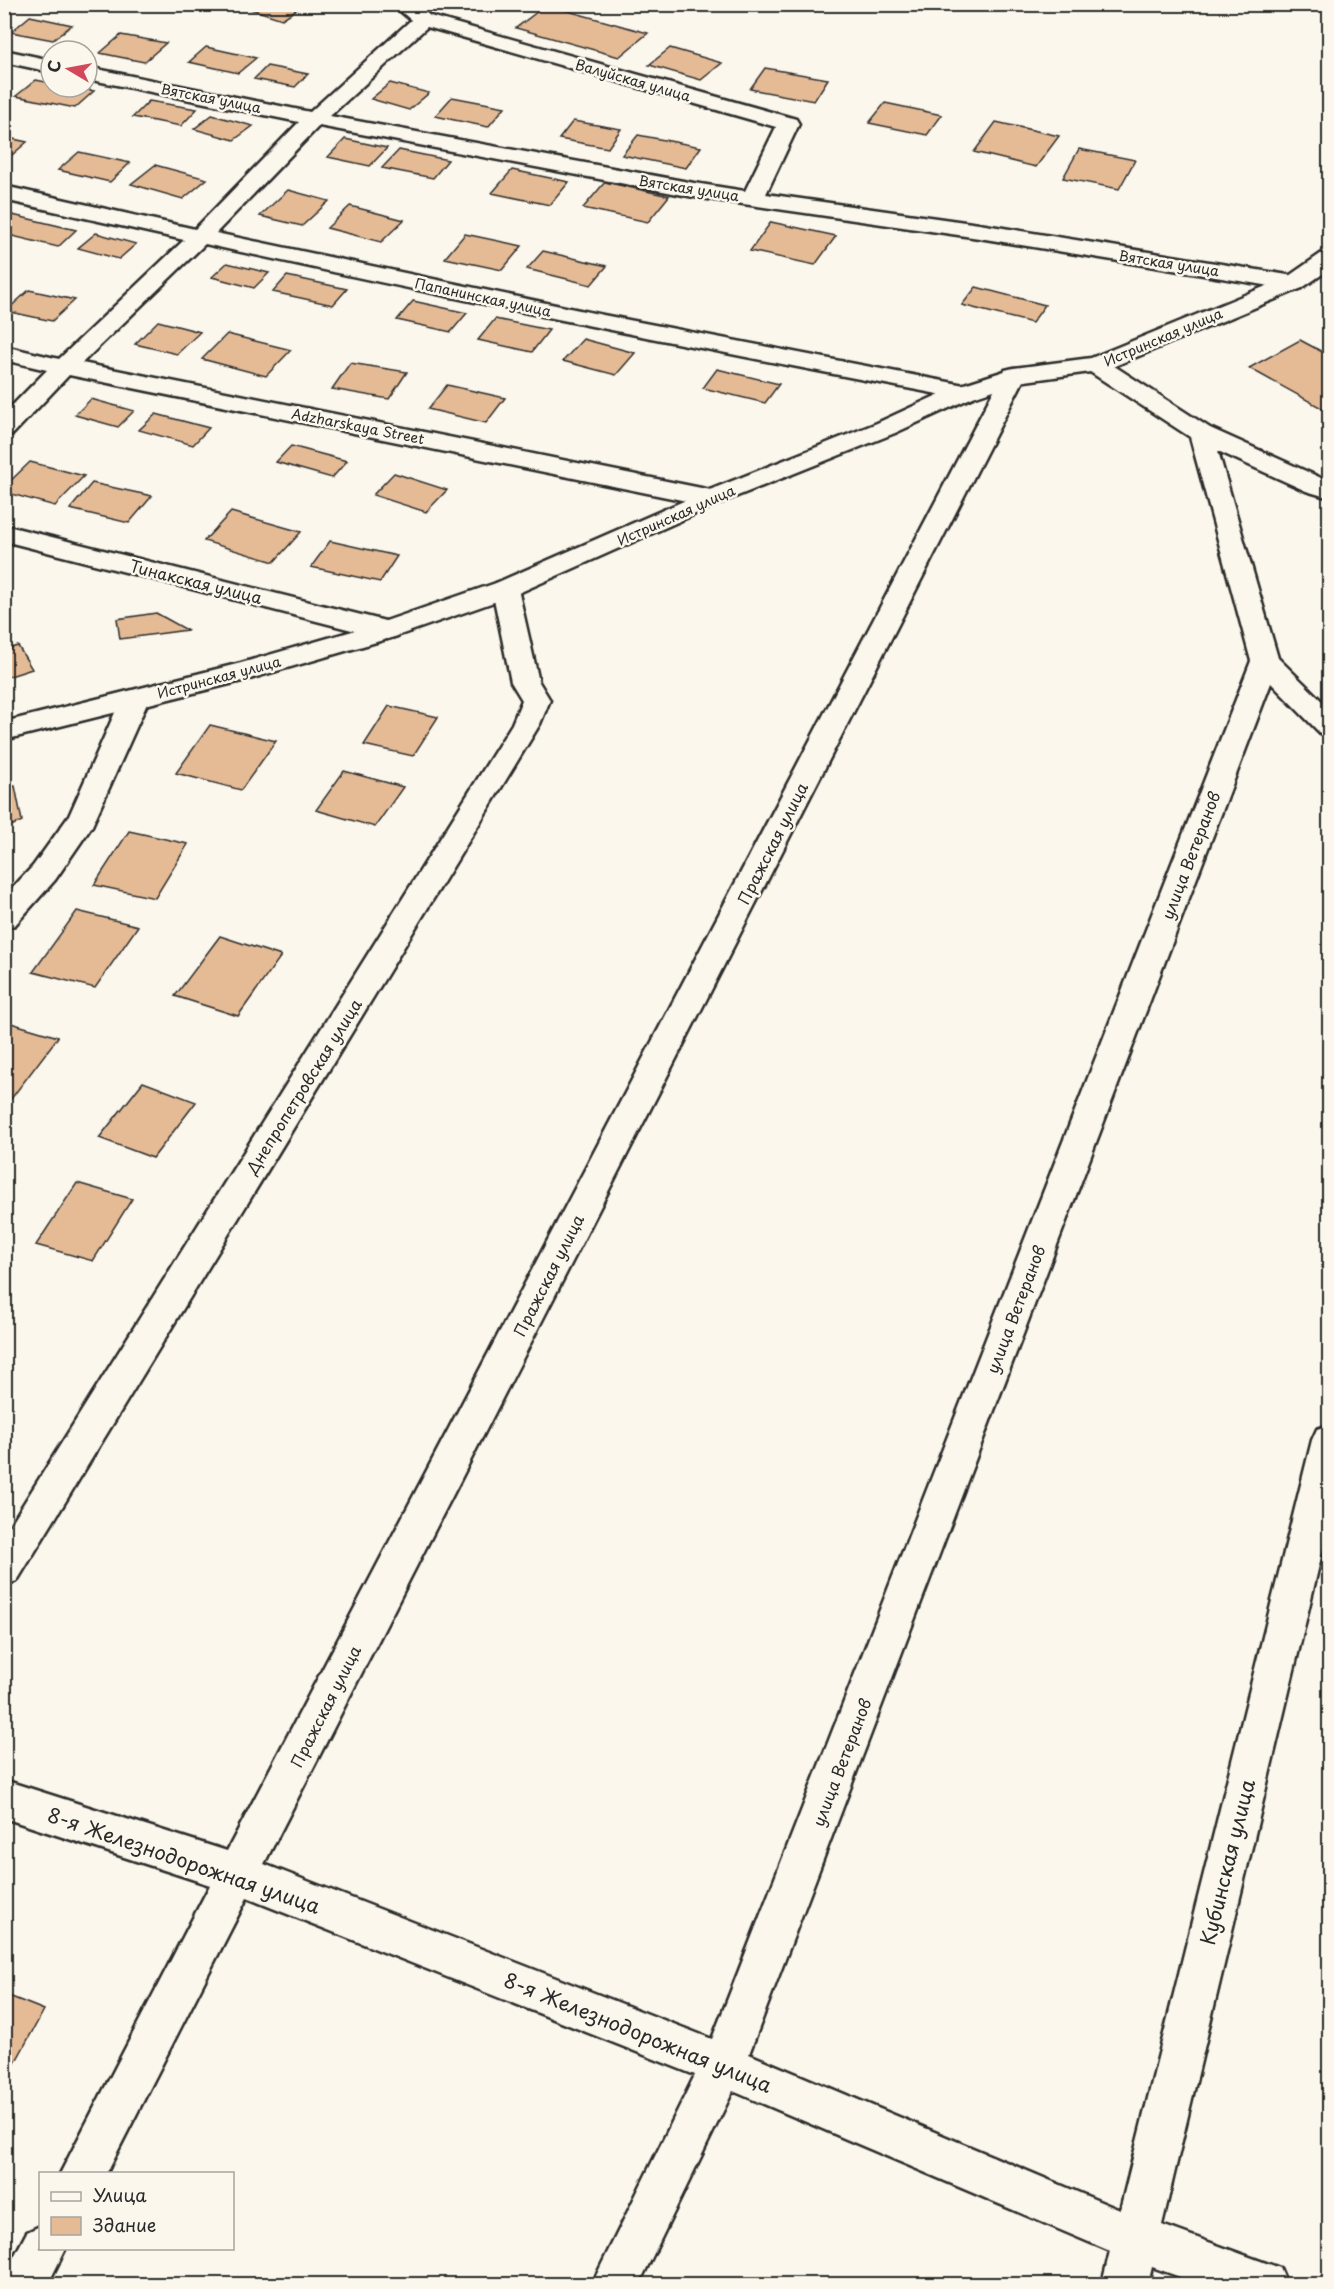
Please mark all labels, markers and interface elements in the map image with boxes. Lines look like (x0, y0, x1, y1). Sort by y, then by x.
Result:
north arrow (39, 39, 99, 99)
street label: Валуйская улица (573, 54, 693, 107)
text: С (40, 58, 66, 74)
street label: Вятская улица (159, 78, 263, 118)
street label: Вятская улица (637, 170, 741, 206)
street label: Вятская улица (1117, 245, 1221, 281)
street label: Папанинская улица (413, 272, 553, 322)
street label: Истринская улица (1100, 302, 1226, 372)
street label: Adzharskaya Street (290, 403, 426, 449)
street label: Истринская улица (614, 479, 739, 550)
street label: Тинакская улица (127, 553, 265, 609)
street label: Истринская улица (155, 650, 283, 704)
street label: Пражская улица (731, 778, 813, 908)
street label: улица Ветеранов (1155, 788, 1225, 922)
street label: Днепропетровская улица (239, 994, 367, 1179)
street label: Пражская улица (507, 1210, 589, 1340)
street label: улица Ветеранов (980, 1242, 1050, 1376)
street label: Пражская улица (284, 1641, 366, 1771)
street label: улица Ветеранов (806, 1695, 876, 1829)
street label: Кубинская улица (1192, 1776, 1262, 1948)
street label: 8-я Железнодорожная улица (44, 1799, 325, 1921)
street label: 8-я Железнодорожная улица (500, 1964, 777, 2100)
legend (39, 2172, 234, 2250)
text: Улица (93, 2181, 147, 2208)
text: Здание (93, 2211, 156, 2238)

